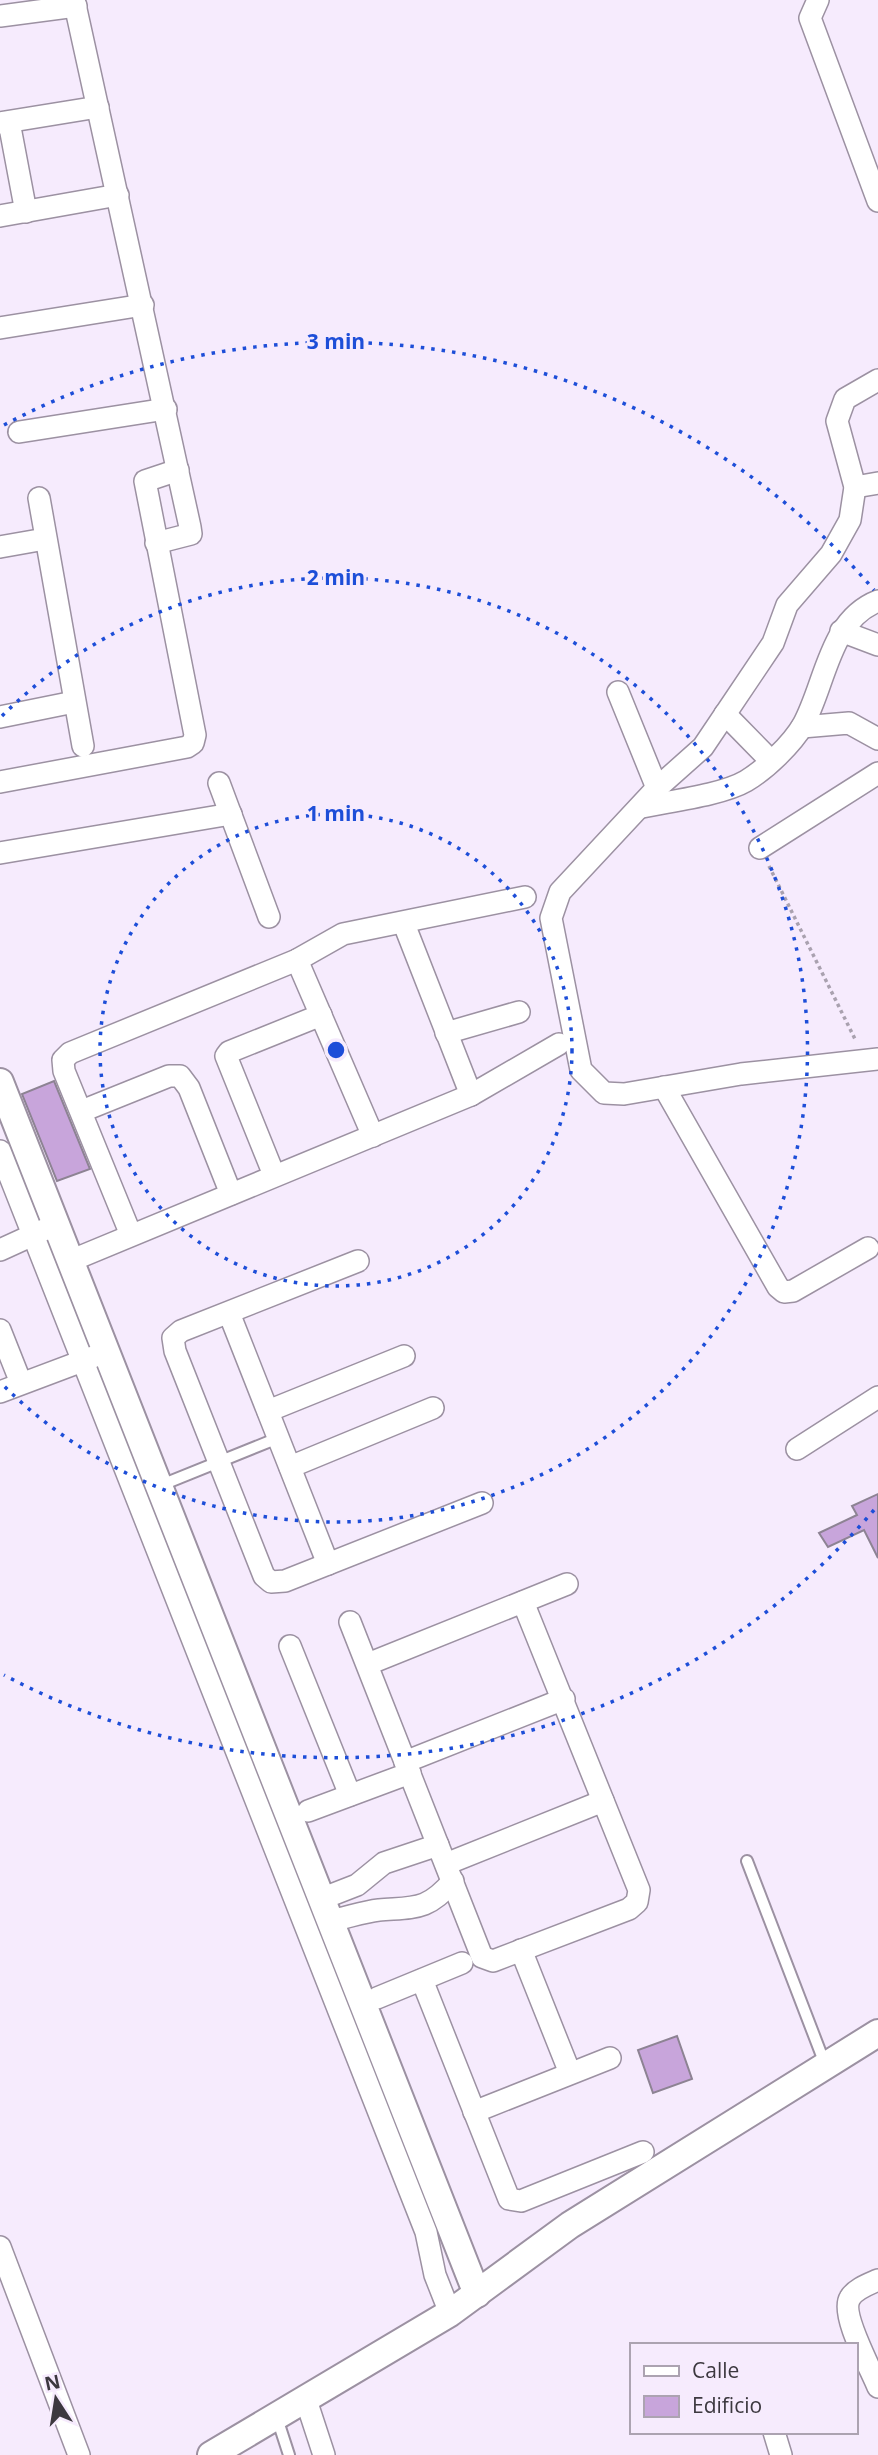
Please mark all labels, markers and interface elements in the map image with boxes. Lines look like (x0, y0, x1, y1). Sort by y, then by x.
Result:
text: 3 min (307, 327, 365, 355)
text: 2 min (307, 563, 365, 591)
text: 1 min (307, 799, 365, 827)
centre of rings (324, 1038, 348, 1062)
legend (630, 2343, 857, 2434)
text: Calle (692, 2356, 739, 2384)
north arrow (21, 2364, 91, 2434)
text: N (42, 2368, 63, 2397)
text: Edificio (692, 2391, 762, 2419)

